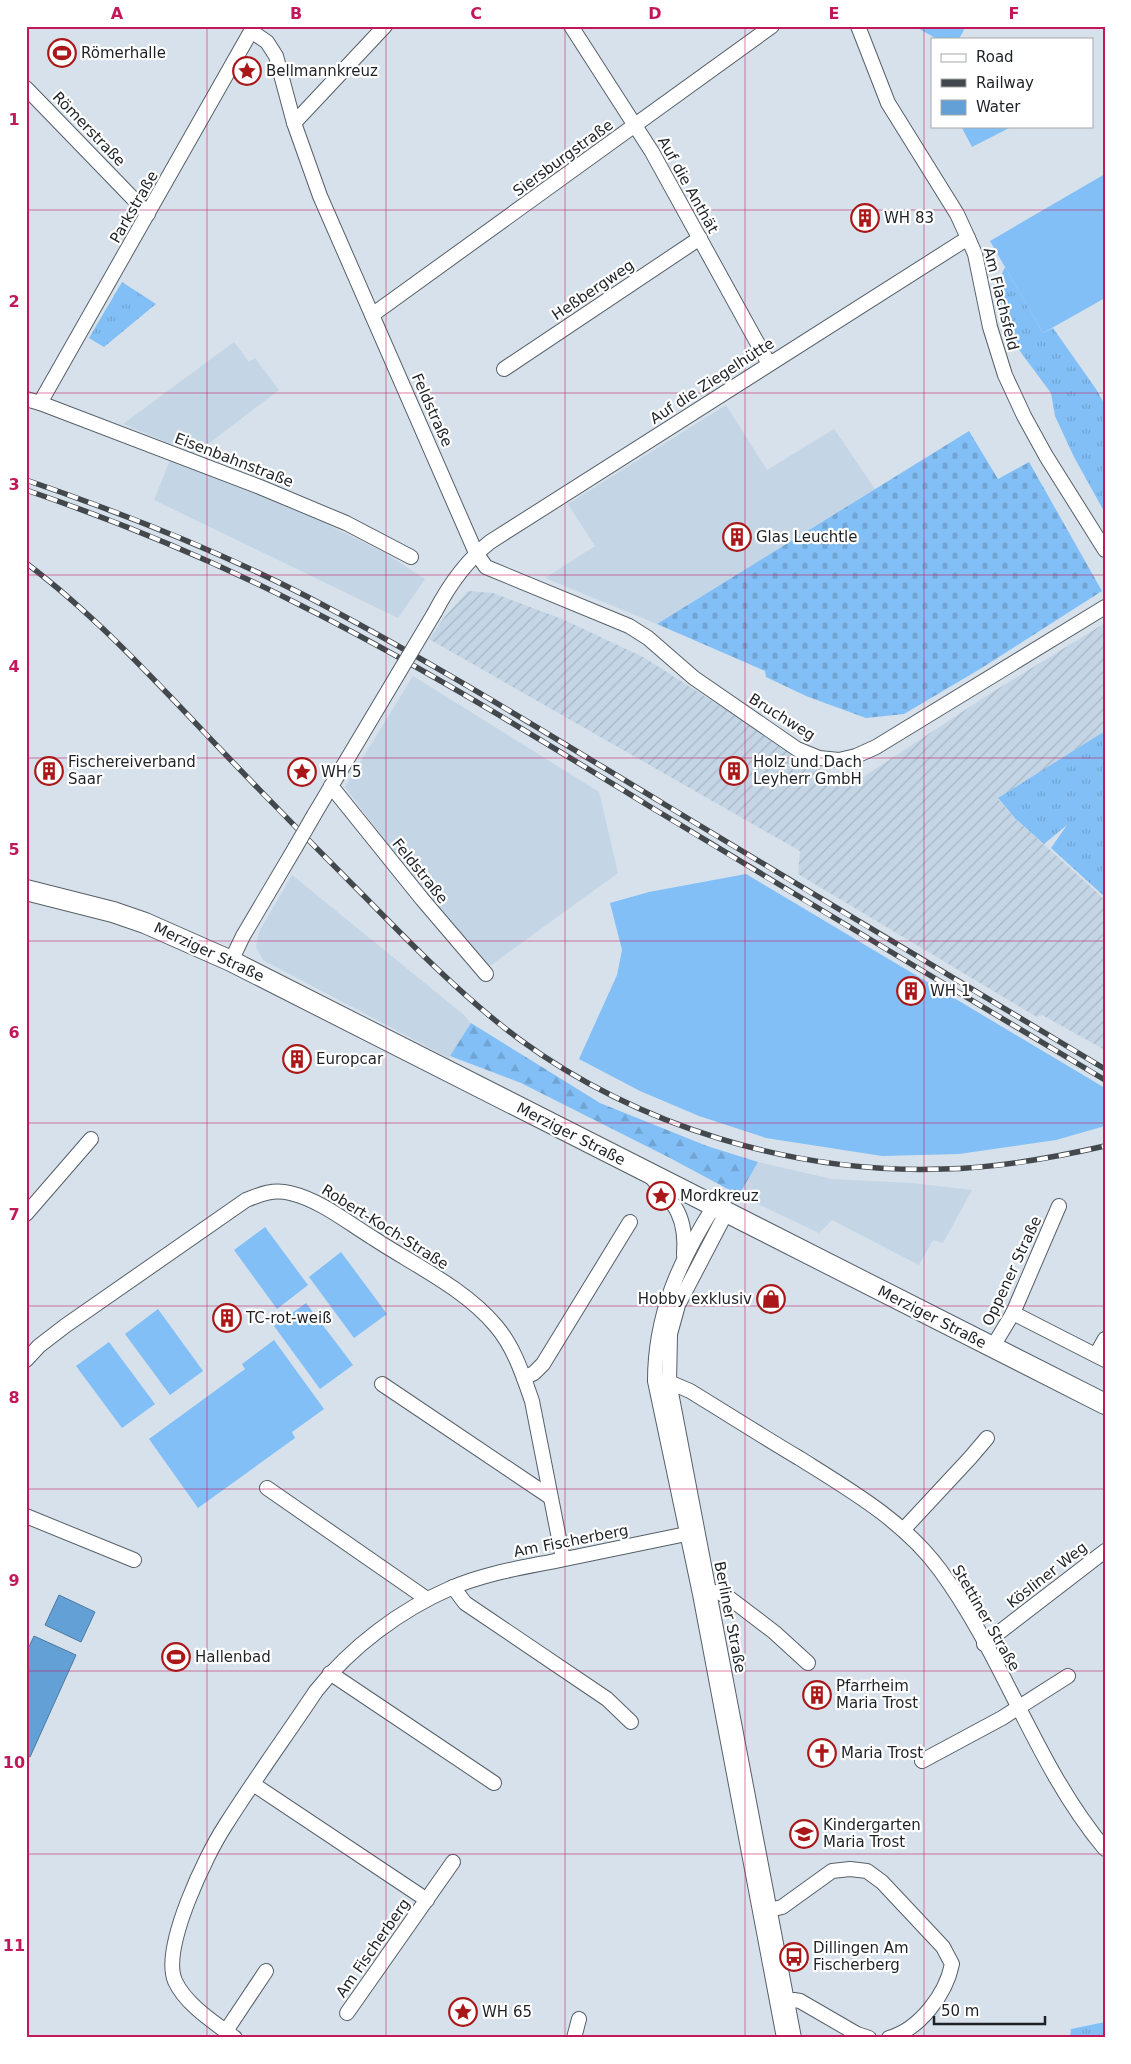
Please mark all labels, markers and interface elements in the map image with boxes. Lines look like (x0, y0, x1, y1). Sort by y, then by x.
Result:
text: A (111, 4, 124, 23)
text: B (290, 4, 302, 23)
text: C (470, 4, 482, 23)
text: D (648, 4, 662, 23)
text: E (829, 4, 839, 23)
text: F (1009, 4, 1019, 23)
sports icon: Römerhalle (47, 38, 77, 68)
legend (931, 38, 1094, 128)
place label: Römerhalle (81, 44, 166, 62)
text: Road (976, 48, 1014, 66)
place icon: Bellmannkreuz (232, 56, 262, 86)
place label: Bellmannkreuz (266, 62, 378, 80)
text: Railway (976, 74, 1034, 92)
street label: Römerstraße (49, 88, 129, 170)
text: Water (976, 98, 1021, 116)
text: 1 (8, 110, 20, 129)
street label: Siersburgstraße (510, 116, 616, 200)
street label: Auf die Anthät (654, 134, 722, 237)
street label: Parkstraße (106, 168, 162, 246)
building icon: WH 83 (850, 203, 880, 233)
place label: WH 83 (884, 209, 934, 227)
street label: Am Flachsfeld (980, 246, 1022, 352)
street label: Heßbergweg (549, 256, 637, 324)
text: 2 (8, 292, 20, 311)
street label: Auf die Ziegelhütte (647, 334, 777, 428)
street label: Feldstraße (408, 370, 456, 450)
street label: Eisenbahnstraße (172, 429, 296, 491)
text: 3 (8, 475, 20, 494)
building icon: Glas Leuchtle (722, 522, 752, 552)
place label: Glas Leuchtle (756, 528, 857, 546)
text: 4 (8, 657, 20, 676)
street label: Bruchweg (746, 690, 818, 744)
place label: Fischereiverband Saar (68, 753, 196, 788)
place label: Holz und Dach Leyherr GmbH (753, 753, 862, 788)
building icon: Fischereiverband Saar (34, 756, 64, 786)
building icon: Holz und Dach Leyherr GmbH (719, 756, 749, 786)
place icon: WH 5 (287, 757, 317, 787)
place label: WH 5 (321, 763, 361, 781)
street label: Feldstraße (388, 835, 452, 907)
text: 5 (8, 840, 20, 859)
street label: Merziger Straße (151, 919, 267, 985)
building icon: WH 1 (896, 976, 926, 1006)
place label: WH 1 (930, 982, 970, 1000)
text: 6 (8, 1023, 20, 1042)
building icon: Europcar (282, 1044, 312, 1074)
place label: Europcar (316, 1050, 384, 1068)
street label: Merziger Straße (514, 1099, 628, 1169)
street label: Robert-Koch-Straße (318, 1181, 452, 1273)
place icon: Mordkreuz (646, 1181, 676, 1211)
place label: Mordkreuz (680, 1187, 759, 1205)
text: 7 (8, 1205, 20, 1224)
street label: Oppener Straße (979, 1213, 1045, 1329)
street label: Merziger Straße (875, 1282, 989, 1352)
shop icon: Hobby exklusiv (756, 1284, 786, 1314)
place label: Hobby exklusiv (638, 1290, 752, 1308)
building icon: TC-rot-weiß (212, 1303, 242, 1333)
place label: TC-rot-weiß (245, 1309, 332, 1327)
text: 8 (8, 1388, 20, 1407)
street label: Am Fischerberg (512, 1521, 630, 1561)
street label: Kösliner Weg (1003, 1538, 1091, 1612)
street label: Berliner Straße (710, 1560, 750, 1674)
street label: Stettiner Straße (948, 1562, 1024, 1674)
text: 9 (8, 1571, 20, 1590)
sports icon: Hallenbad (161, 1642, 191, 1672)
place label: Hallenbad (195, 1648, 271, 1666)
place label: Pfarrheim Maria Trost (836, 1677, 918, 1712)
building icon: Pfarrheim Maria Trost (802, 1680, 832, 1710)
church icon: Maria Trost (807, 1738, 837, 1768)
place label: Maria Trost (841, 1744, 923, 1762)
text: 10 (3, 1753, 25, 1772)
place label: Kindergarten Maria Trost (823, 1816, 921, 1851)
school or university icon: Kindergarten Maria Trost (789, 1819, 819, 1849)
street label: Am Fischerberg (332, 1895, 414, 2001)
text: 11 (3, 1936, 25, 1955)
place label: Dillingen Am Fischerberg (813, 1939, 909, 1974)
bus stop icon: Dillingen Am Fischerberg (779, 1942, 809, 1972)
scale bar (934, 1994, 1045, 2026)
place icon: WH 65 (448, 1997, 478, 2027)
text: 50 m (941, 2002, 979, 2020)
place label: WH 65 (482, 2003, 532, 2021)

